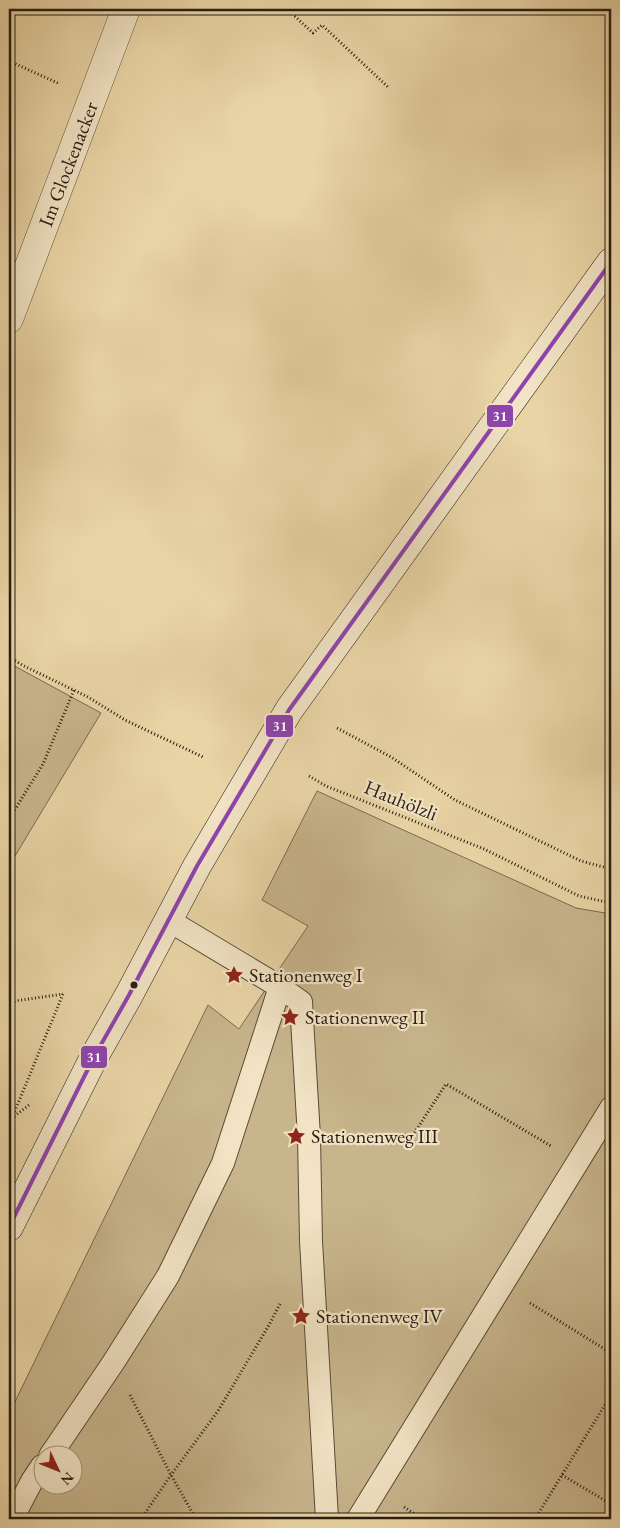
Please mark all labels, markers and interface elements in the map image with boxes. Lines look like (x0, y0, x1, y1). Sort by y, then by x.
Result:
street label: Im Glockenacker (32, 98, 104, 230)
line badge: 31 (486, 404, 514, 428)
text: 31 (493, 407, 507, 425)
line badge: 31 (265, 714, 294, 738)
text: 31 (273, 717, 287, 735)
street label: Hauhölzli (361, 774, 441, 826)
place label: Stationenweg I (249, 962, 363, 988)
place icon: Stationenweg I (223, 964, 245, 986)
unlabelled marker (129, 980, 139, 990)
place label: Stationenweg II (305, 1004, 426, 1030)
place icon: Stationenweg II (279, 1006, 301, 1028)
line badge: 31 (80, 1045, 108, 1069)
text: 31 (87, 1048, 101, 1066)
place label: Stationenweg III (311, 1123, 438, 1149)
place icon: Stationenweg III (285, 1125, 307, 1147)
place label: Stationenweg IV (316, 1303, 444, 1329)
place icon: Stationenweg IV (290, 1305, 312, 1327)
north arrow (32, 1446, 82, 1496)
text: N (57, 1469, 78, 1490)

